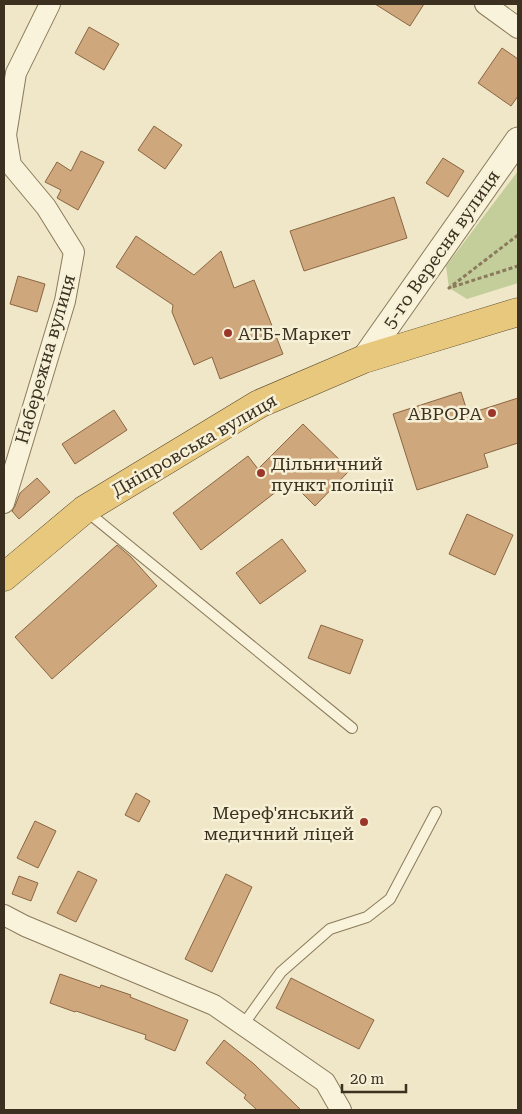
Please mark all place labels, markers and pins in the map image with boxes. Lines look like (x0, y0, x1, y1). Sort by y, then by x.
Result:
place label: АТБ-Маркет (238, 323, 351, 344)
marker: АТБ-Маркет (222, 327, 234, 339)
place label: АВРОРА (408, 403, 482, 424)
marker: АВРОРА (486, 407, 498, 419)
place label: Дільничний пункт поліції (271, 453, 394, 495)
marker: Дільничний пункт поліції (255, 467, 267, 479)
place label: Мереф'янський медичний ліцей (204, 802, 354, 844)
marker: Мереф'янський медичний ліцей (358, 816, 370, 828)

